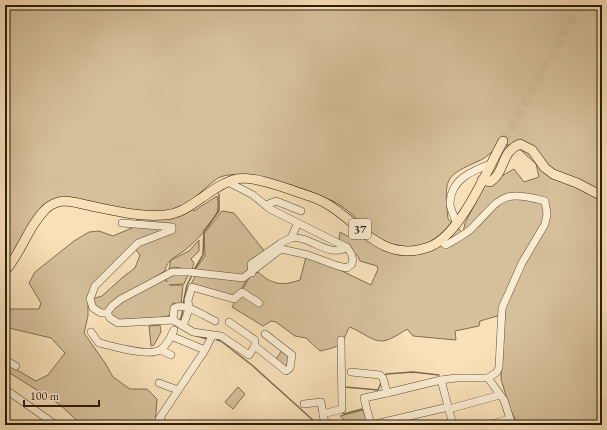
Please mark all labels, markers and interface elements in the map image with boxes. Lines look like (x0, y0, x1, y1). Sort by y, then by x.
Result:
road number: 37 (349, 219, 371, 239)
scale bar (24, 382, 99, 408)
text: 100 m (30, 388, 60, 404)

